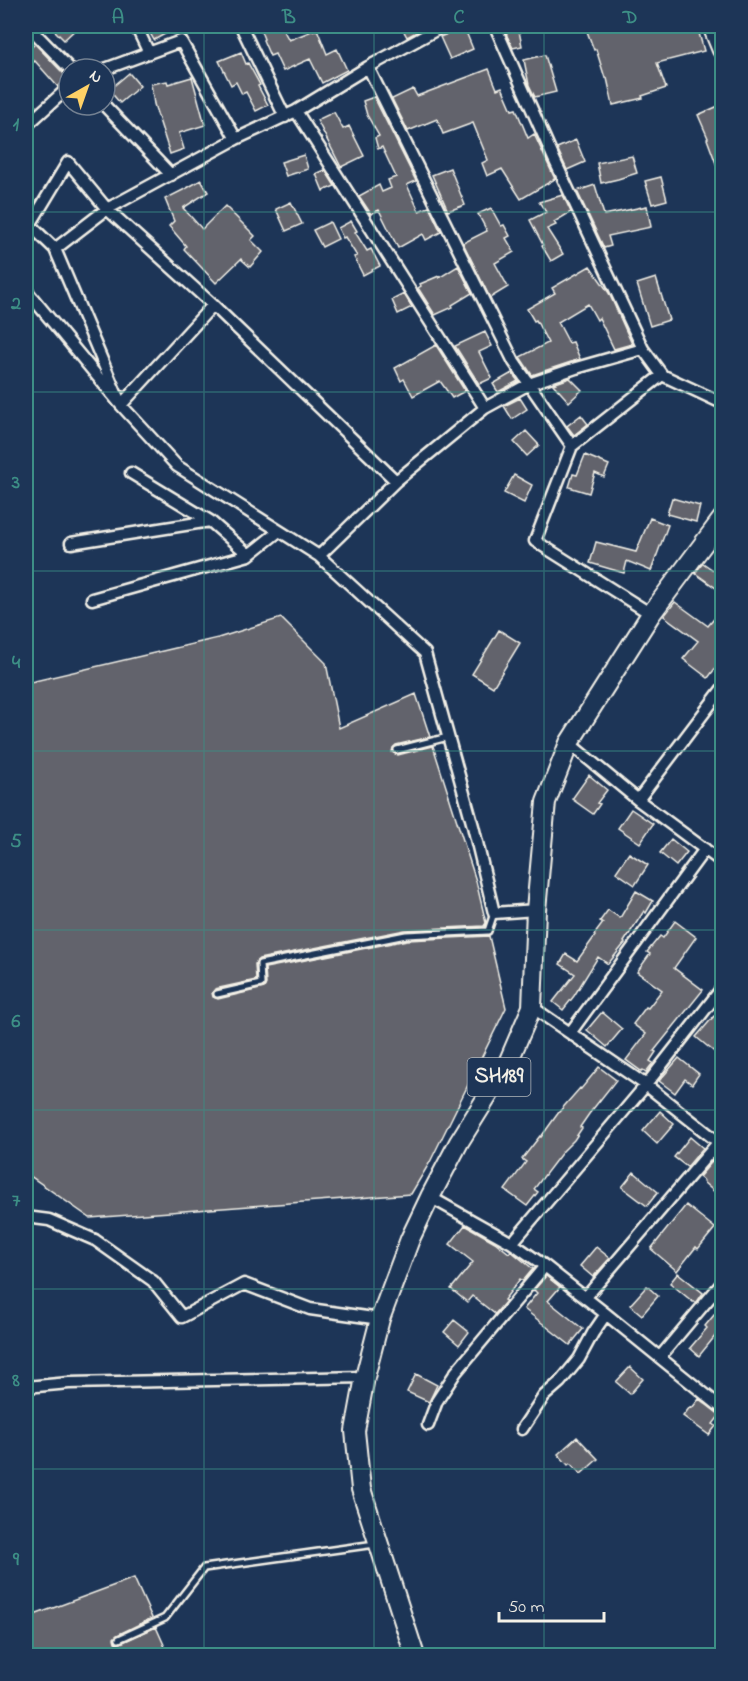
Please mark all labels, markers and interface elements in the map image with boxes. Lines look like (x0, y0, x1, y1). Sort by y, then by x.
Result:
text: A (112, 4, 124, 33)
text: B (281, 4, 296, 33)
text: C (454, 4, 465, 33)
text: D (622, 4, 637, 33)
north arrow (57, 57, 117, 117)
text: N (84, 64, 107, 90)
text: 1 (13, 111, 20, 140)
text: 2 (10, 290, 21, 319)
text: 3 (11, 469, 20, 498)
text: 4 (12, 649, 21, 678)
text: 5 (10, 828, 22, 857)
text: 6 (12, 1008, 21, 1037)
road number: SH189 (468, 1058, 530, 1096)
text: 7 (12, 1187, 21, 1216)
text: 8 (11, 1367, 20, 1396)
text: 9 (12, 1546, 20, 1575)
scale bar (499, 1585, 604, 1623)
text: 50 m (508, 1595, 545, 1621)

